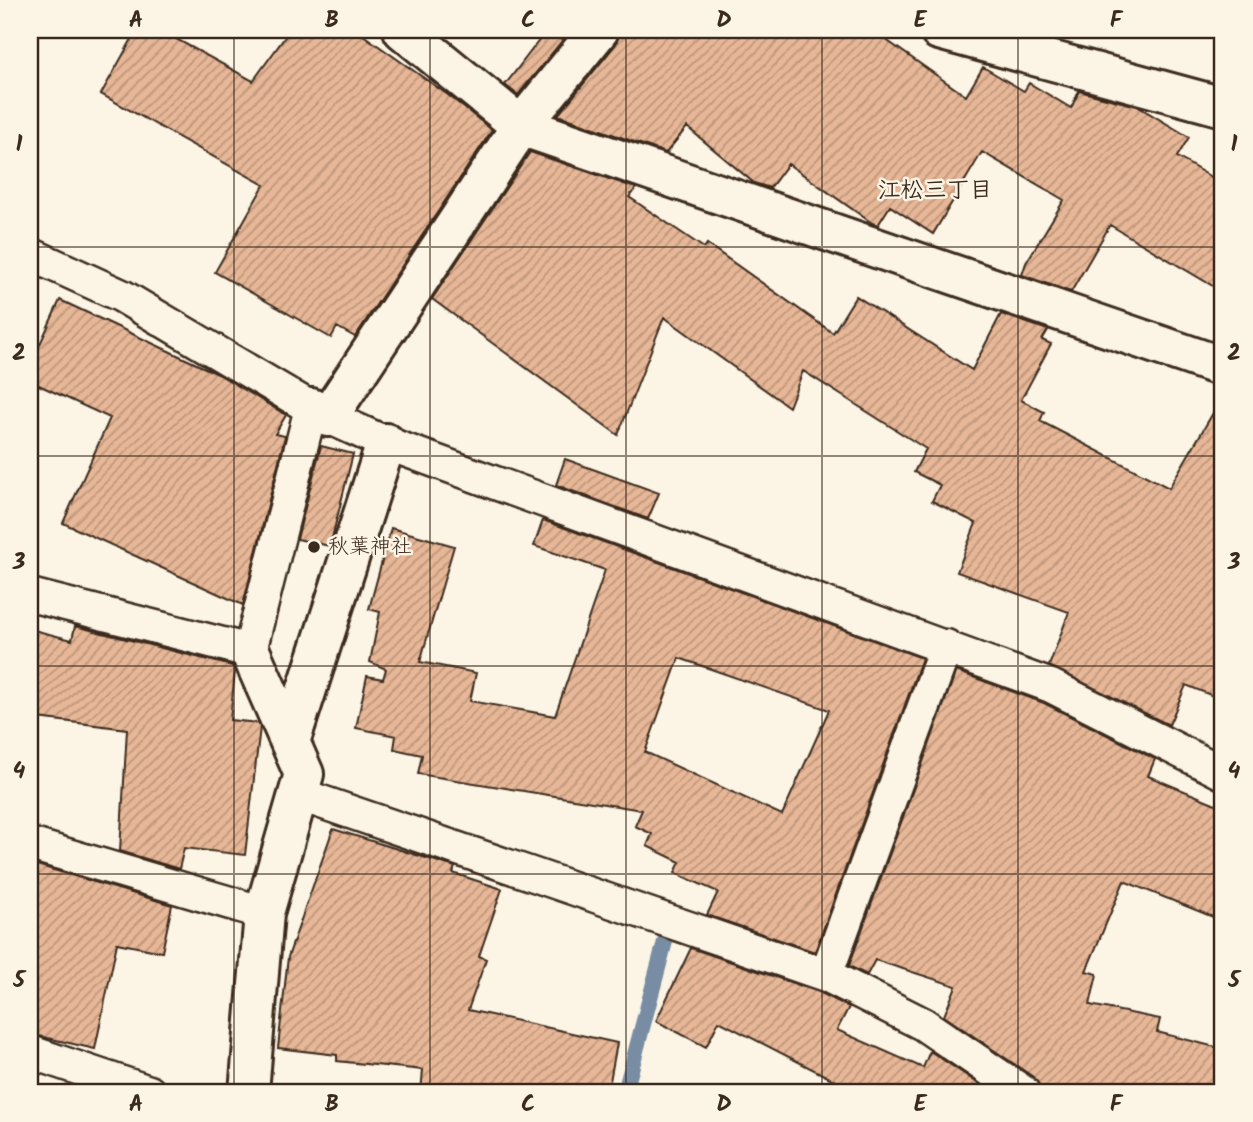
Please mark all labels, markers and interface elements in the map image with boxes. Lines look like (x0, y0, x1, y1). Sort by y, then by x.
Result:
text: A (129, 3, 143, 39)
text: B (325, 3, 339, 39)
text: C (521, 3, 535, 39)
text: D (716, 3, 732, 39)
text: E (914, 3, 928, 39)
text: F (1110, 3, 1124, 39)
text: 1 (16, 127, 23, 163)
text: 1 (1231, 127, 1238, 163)
district label: 江松三丁目 (878, 173, 993, 209)
text: 2 (12, 336, 26, 372)
text: 2 (1227, 336, 1241, 372)
place label: 秋葉神社 (328, 531, 412, 564)
marker: 秋葉神社 (306, 539, 322, 555)
text: 3 (12, 545, 26, 581)
text: 3 (1227, 545, 1241, 581)
text: 4 (13, 754, 26, 790)
text: 4 (1228, 754, 1241, 790)
text: 5 (12, 963, 27, 999)
text: 5 (1227, 963, 1242, 999)
text: A (129, 1087, 143, 1122)
text: B (325, 1087, 339, 1122)
text: C (521, 1087, 535, 1122)
text: D (716, 1087, 732, 1122)
text: E (914, 1087, 928, 1122)
text: F (1110, 1087, 1124, 1122)

